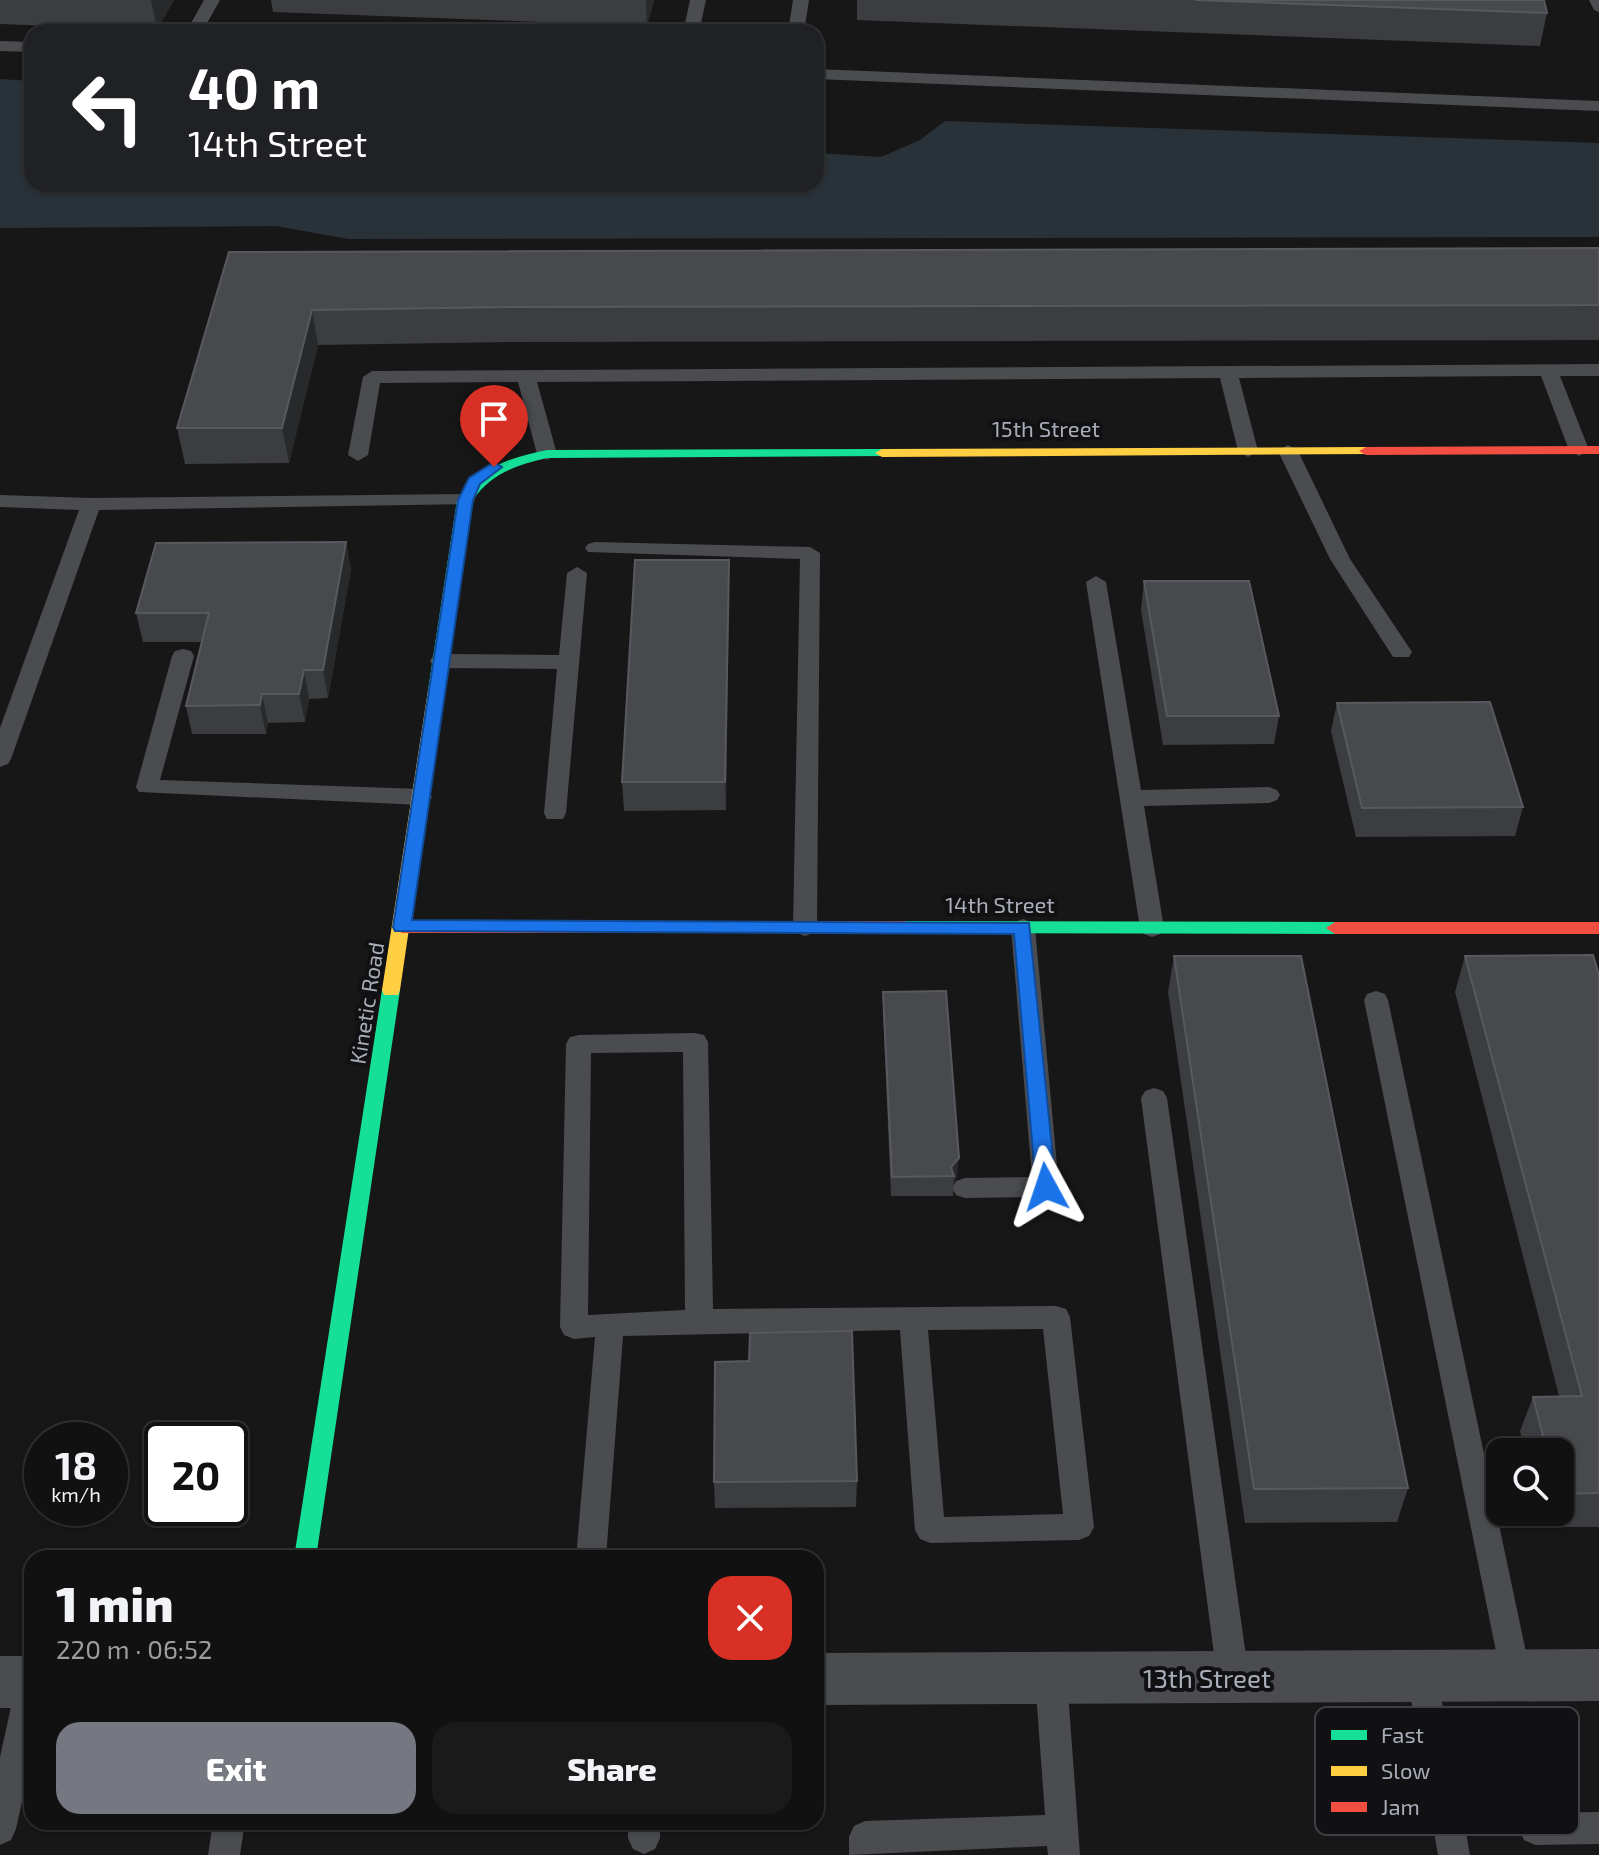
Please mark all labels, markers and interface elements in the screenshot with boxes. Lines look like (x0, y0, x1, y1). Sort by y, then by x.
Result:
text: 40 m (188, 53, 320, 120)
icon: left (56, 56, 160, 160)
text: 14th Street (188, 121, 367, 164)
pin (460, 385, 528, 467)
icon: arrive (472, 397, 516, 441)
street label: 15th Street (992, 415, 1100, 441)
street label: 14th Street (945, 891, 1055, 917)
street label: Kinetic Road (344, 940, 388, 1066)
position arrow (1004, 1145, 1088, 1229)
speed limit sign: 20 (144, 1422, 248, 1526)
map controls (1486, 1438, 1574, 1526)
button: search (1486, 1438, 1574, 1526)
text: 18 (55, 1440, 97, 1488)
text: km/h (51, 1482, 101, 1506)
text: 1 min (56, 1574, 174, 1632)
button: close (708, 1576, 792, 1660)
text: 220 m · 06:52 (56, 1633, 212, 1664)
street label: 13th Street (1143, 1662, 1271, 1693)
legend (1315, 1707, 1579, 1835)
text: Fast (1381, 1721, 1424, 1747)
button: Exit (56, 1722, 416, 1814)
button: Share (432, 1722, 792, 1814)
text: Slow (1381, 1757, 1430, 1783)
text: Jam (1381, 1793, 1420, 1819)

